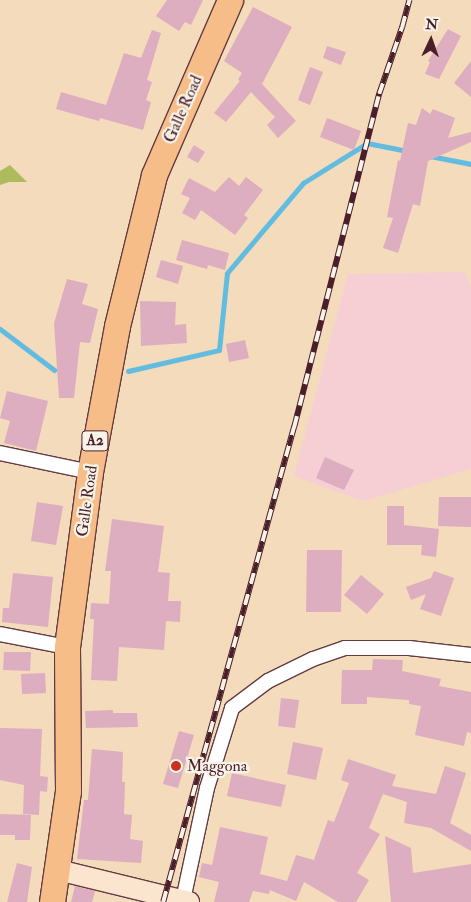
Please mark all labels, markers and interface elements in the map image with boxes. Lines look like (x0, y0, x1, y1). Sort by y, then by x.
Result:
north arrow (406, 15, 456, 65)
text: N (425, 16, 439, 33)
street label: Galle Road (160, 72, 206, 146)
road number: A2 (81, 428, 109, 454)
street label: Galle Road (73, 464, 101, 538)
place label: Maggona (187, 756, 247, 776)
marker: Maggona (169, 759, 183, 773)

